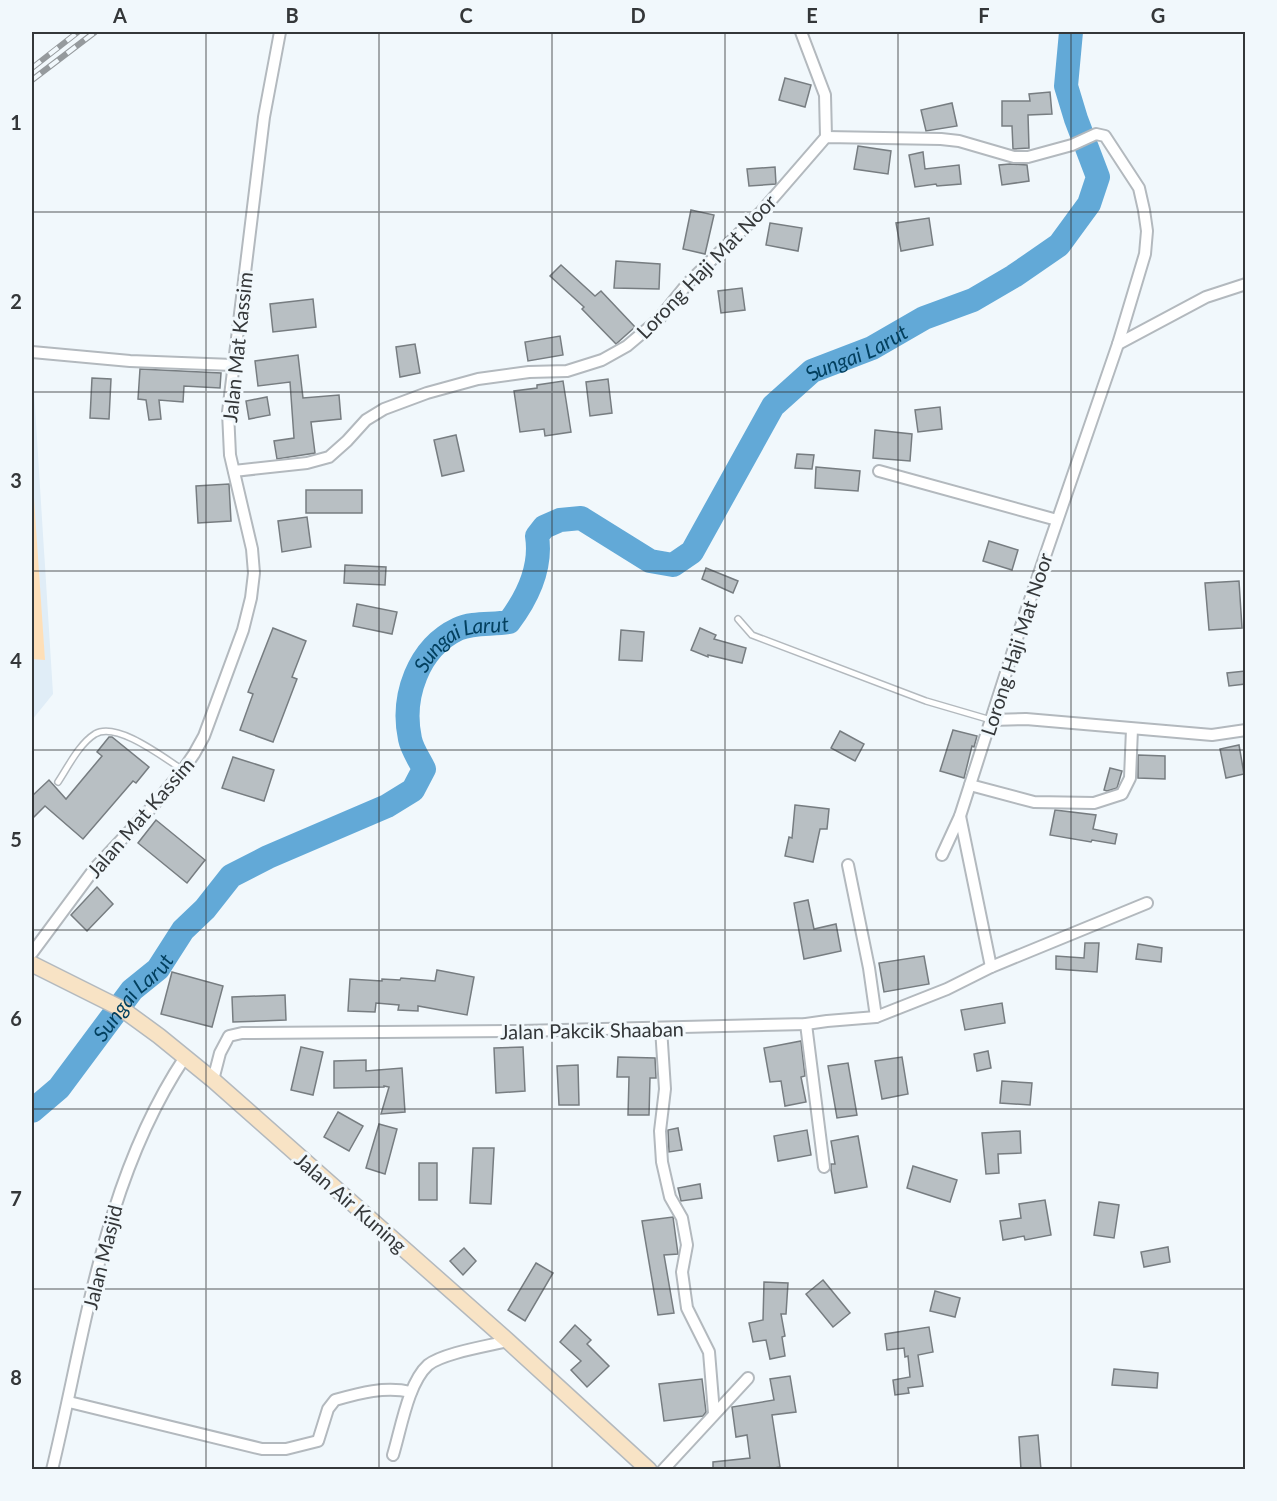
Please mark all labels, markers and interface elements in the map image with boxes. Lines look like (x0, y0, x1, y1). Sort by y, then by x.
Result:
text: A (112, 3, 127, 27)
text: B (285, 3, 299, 27)
text: C (459, 3, 473, 27)
text: D (630, 3, 646, 27)
text: E (806, 3, 818, 27)
text: F (978, 3, 990, 27)
text: G (1151, 3, 1165, 27)
text: 1 (10, 110, 22, 134)
street label: Lorong Haji Mat Noor (631, 189, 781, 343)
street label: Jalan Mat Kassim (217, 271, 257, 423)
text: 2 (10, 289, 22, 313)
water label: Sungai Larut (799, 318, 912, 385)
text: 3 (10, 468, 22, 492)
street label: Lorong Haji Mat Noor (975, 549, 1057, 738)
water label: Sungai Larut (407, 610, 511, 676)
text: 4 (10, 648, 22, 672)
street label: Jalan Mat Kassim (81, 752, 199, 882)
text: 5 (10, 827, 22, 851)
water label: Sungai Larut (87, 948, 178, 1045)
text: 6 (10, 1006, 22, 1030)
street label: Jalan Pakcik Shaaban (500, 1016, 684, 1044)
street label: Jalan Air Kuning (290, 1147, 412, 1257)
text: 7 (10, 1186, 22, 1210)
street label: Jalan Masjid (77, 1202, 127, 1312)
text: 8 (10, 1365, 22, 1389)

